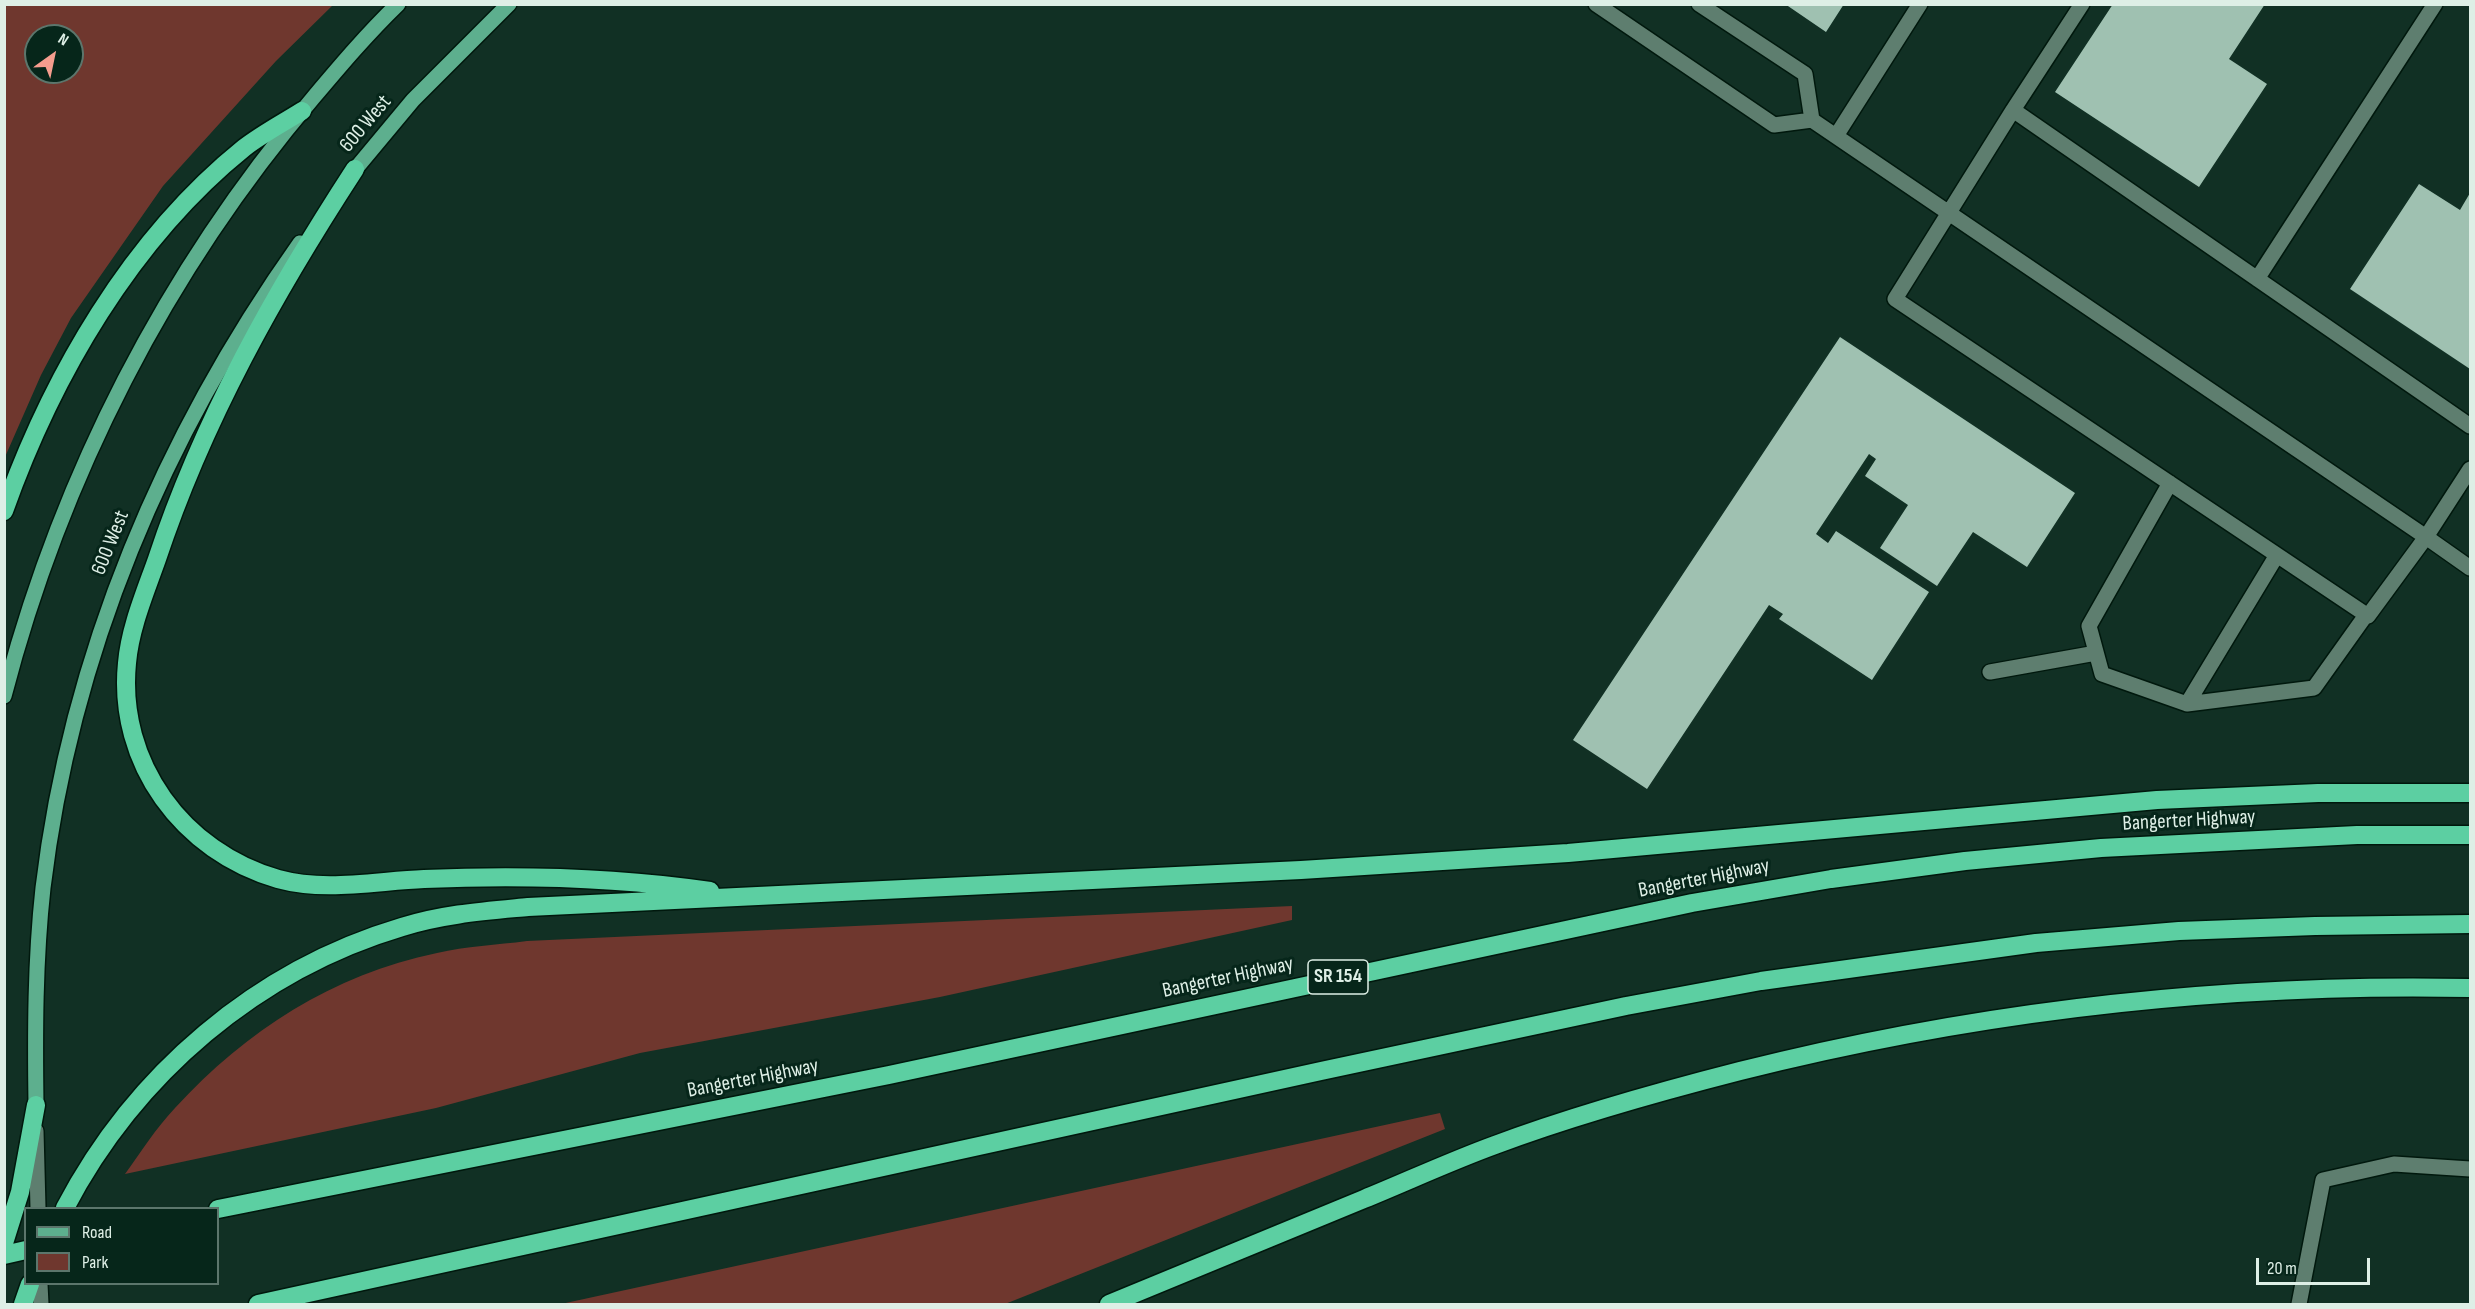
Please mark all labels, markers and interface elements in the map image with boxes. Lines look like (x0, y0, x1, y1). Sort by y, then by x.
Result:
north arrow (24, 24, 84, 84)
text: N (54, 30, 72, 50)
street label: 600 West (335, 90, 397, 158)
street label: 600 West (87, 507, 135, 579)
street label: Bangerter Highway (2122, 805, 2256, 837)
street label: Bangerter Highway (1636, 854, 1772, 904)
street label: Bangerter Highway (1160, 952, 1296, 1004)
road number: SR 154 (1308, 960, 1368, 994)
street label: Bangerter Highway (685, 1054, 821, 1104)
legend (24, 1207, 219, 1285)
text: Road (82, 1222, 112, 1243)
scale bar (2259, 1246, 2373, 1284)
text: Park (82, 1252, 108, 1273)
text: 20 m (2267, 1258, 2297, 1279)

